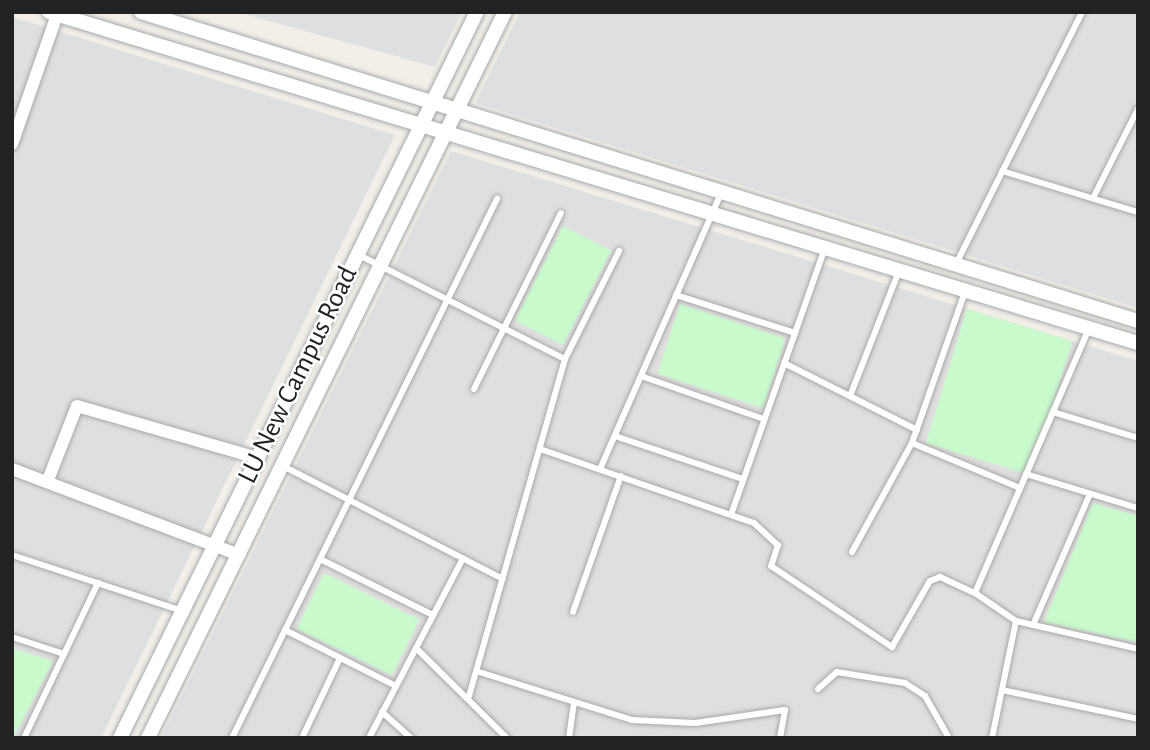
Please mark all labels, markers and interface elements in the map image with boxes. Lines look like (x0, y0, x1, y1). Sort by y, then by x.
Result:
street label: LU New Campus Road (231, 261, 365, 489)

